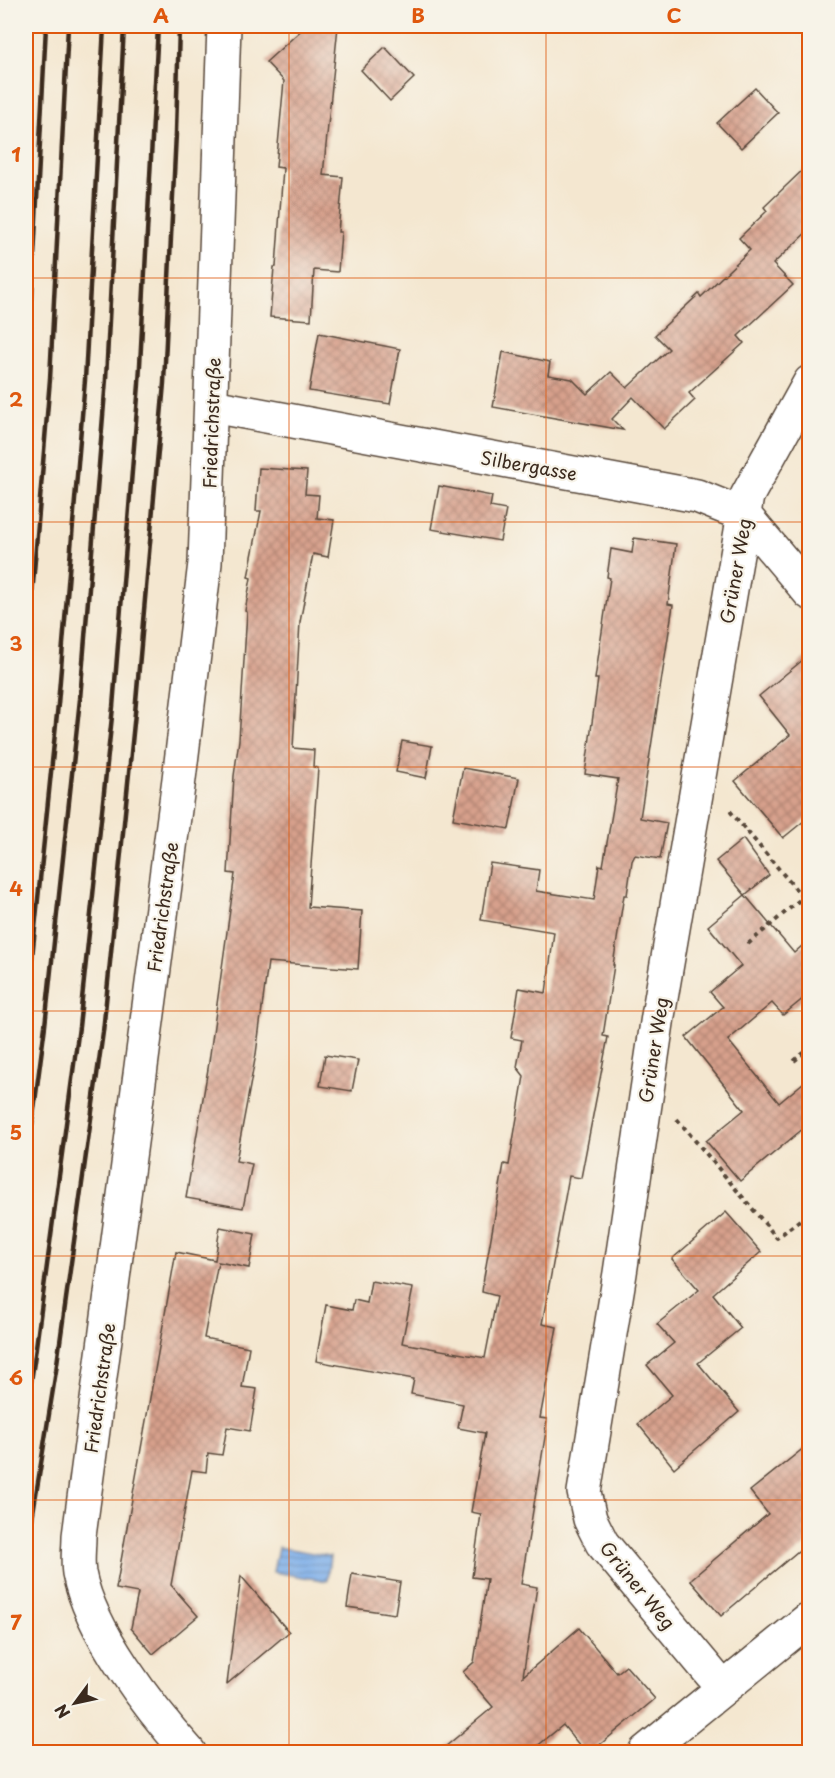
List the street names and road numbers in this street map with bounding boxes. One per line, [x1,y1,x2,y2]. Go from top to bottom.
street label: Friedrichstraße [195,357,227,489]
street label: Silbergasse [479,443,579,487]
street label: Grüner Weg [712,516,758,626]
street label: Friedrichstraße [139,840,185,974]
street label: Grüner Weg [631,995,675,1105]
street label: Friedrichstraße [76,1321,122,1455]
street label: Grüner Weg [594,1535,682,1635]

